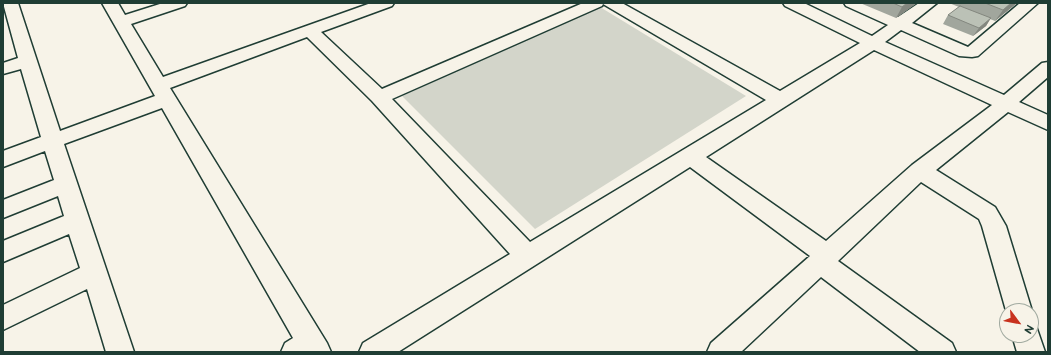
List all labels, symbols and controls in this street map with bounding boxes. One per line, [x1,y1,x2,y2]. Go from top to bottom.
north arrow [999,303,1039,343]
text: N [1021,322,1036,336]

